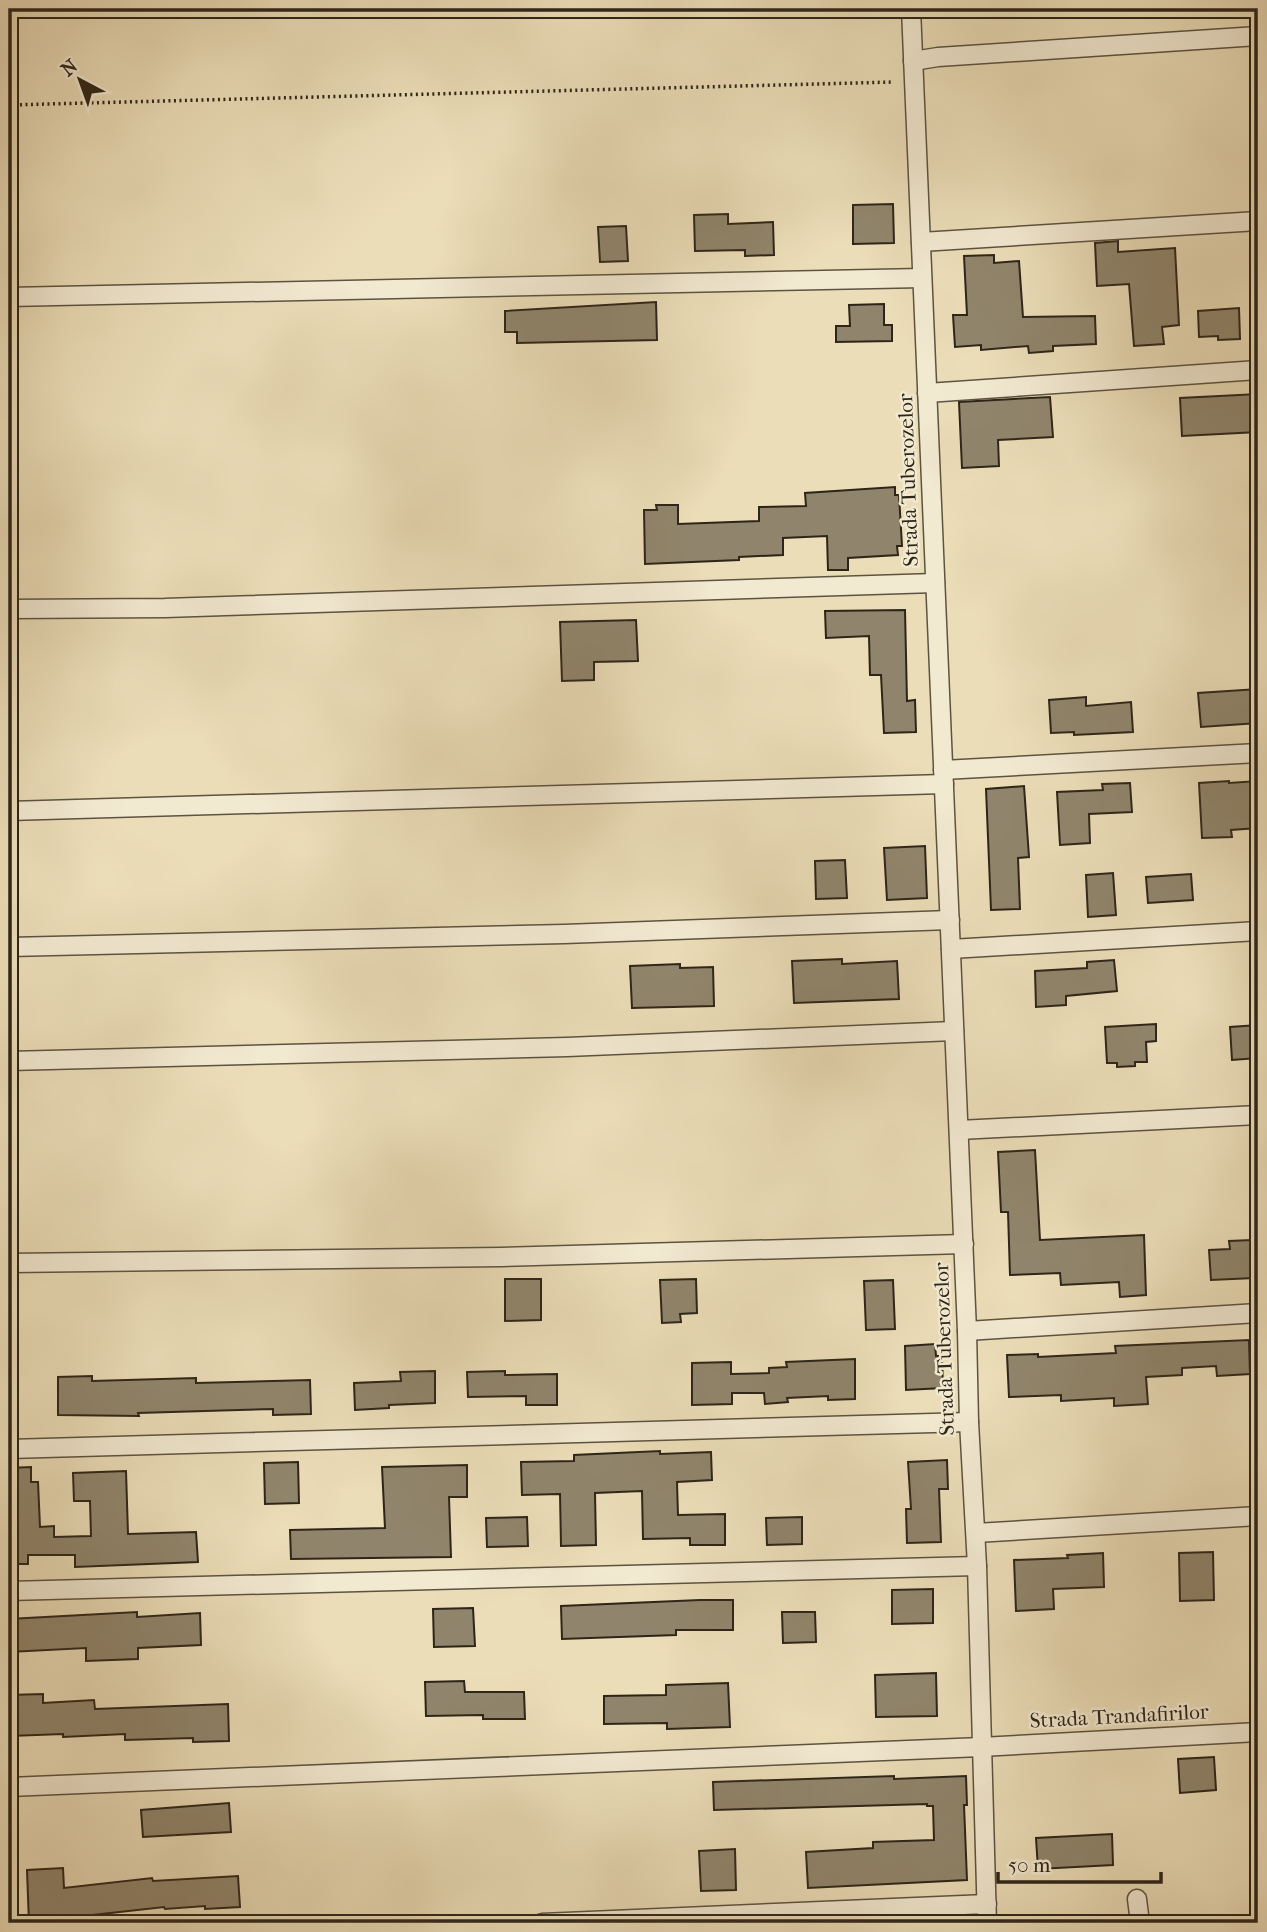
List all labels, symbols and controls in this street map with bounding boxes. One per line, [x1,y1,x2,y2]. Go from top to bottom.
north arrow [46,46,116,116]
text: N [57,55,83,81]
street label: Strada Tuberozelor [893,393,923,567]
street label: Strada Tuberozelor [929,1262,959,1436]
street label: Strada Trandafirilor [1029,1699,1209,1733]
scale bar [998,1841,1160,1885]
text: 50 m [1008,1853,1051,1877]

